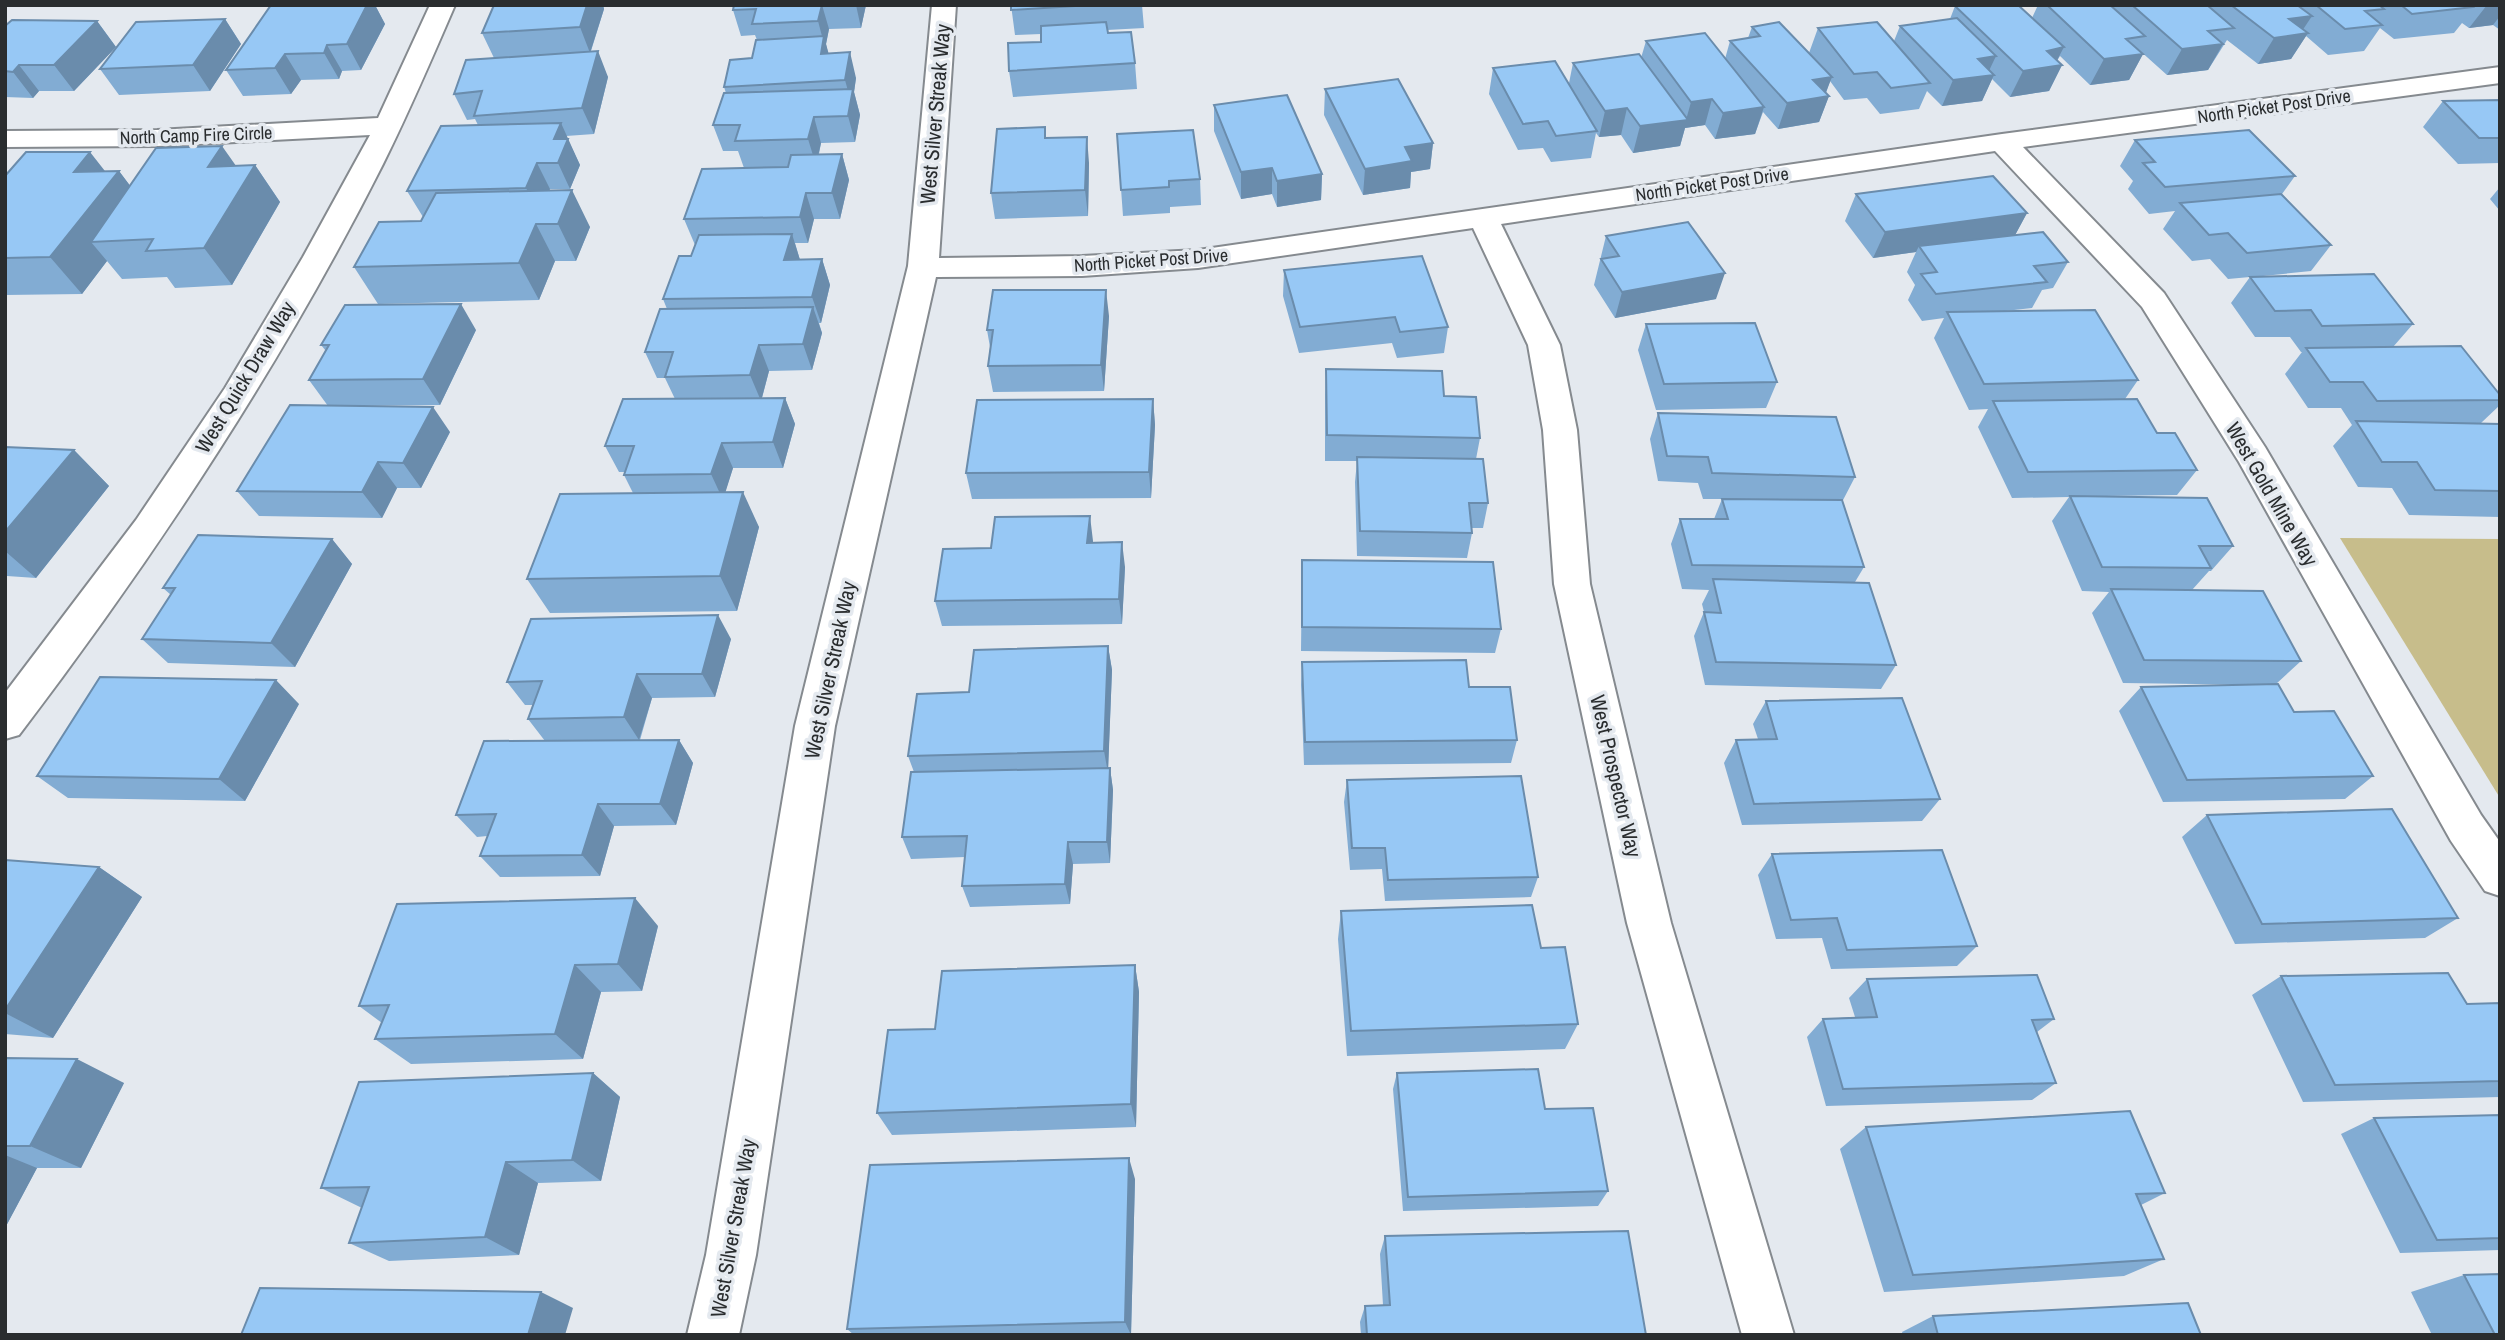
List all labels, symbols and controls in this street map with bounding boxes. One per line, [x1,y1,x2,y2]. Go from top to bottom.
street label: West Silver Streak Way [913,22,957,205]
street label: North Picket Post Drive [2196,83,2352,129]
street label: North Camp Fire Circle [119,120,273,150]
street label: North Picket Post Drive [1634,161,1790,207]
street label: North Picket Post Drive [1073,242,1229,278]
street label: West Quick Draw Way [188,295,302,458]
street label: West Gold Mine Way [2219,417,2325,572]
street label: West Silver Streak Way [797,578,863,761]
street label: West Prospector Way [1583,692,1649,860]
street label: West Silver Streak Way [703,1136,763,1320]

